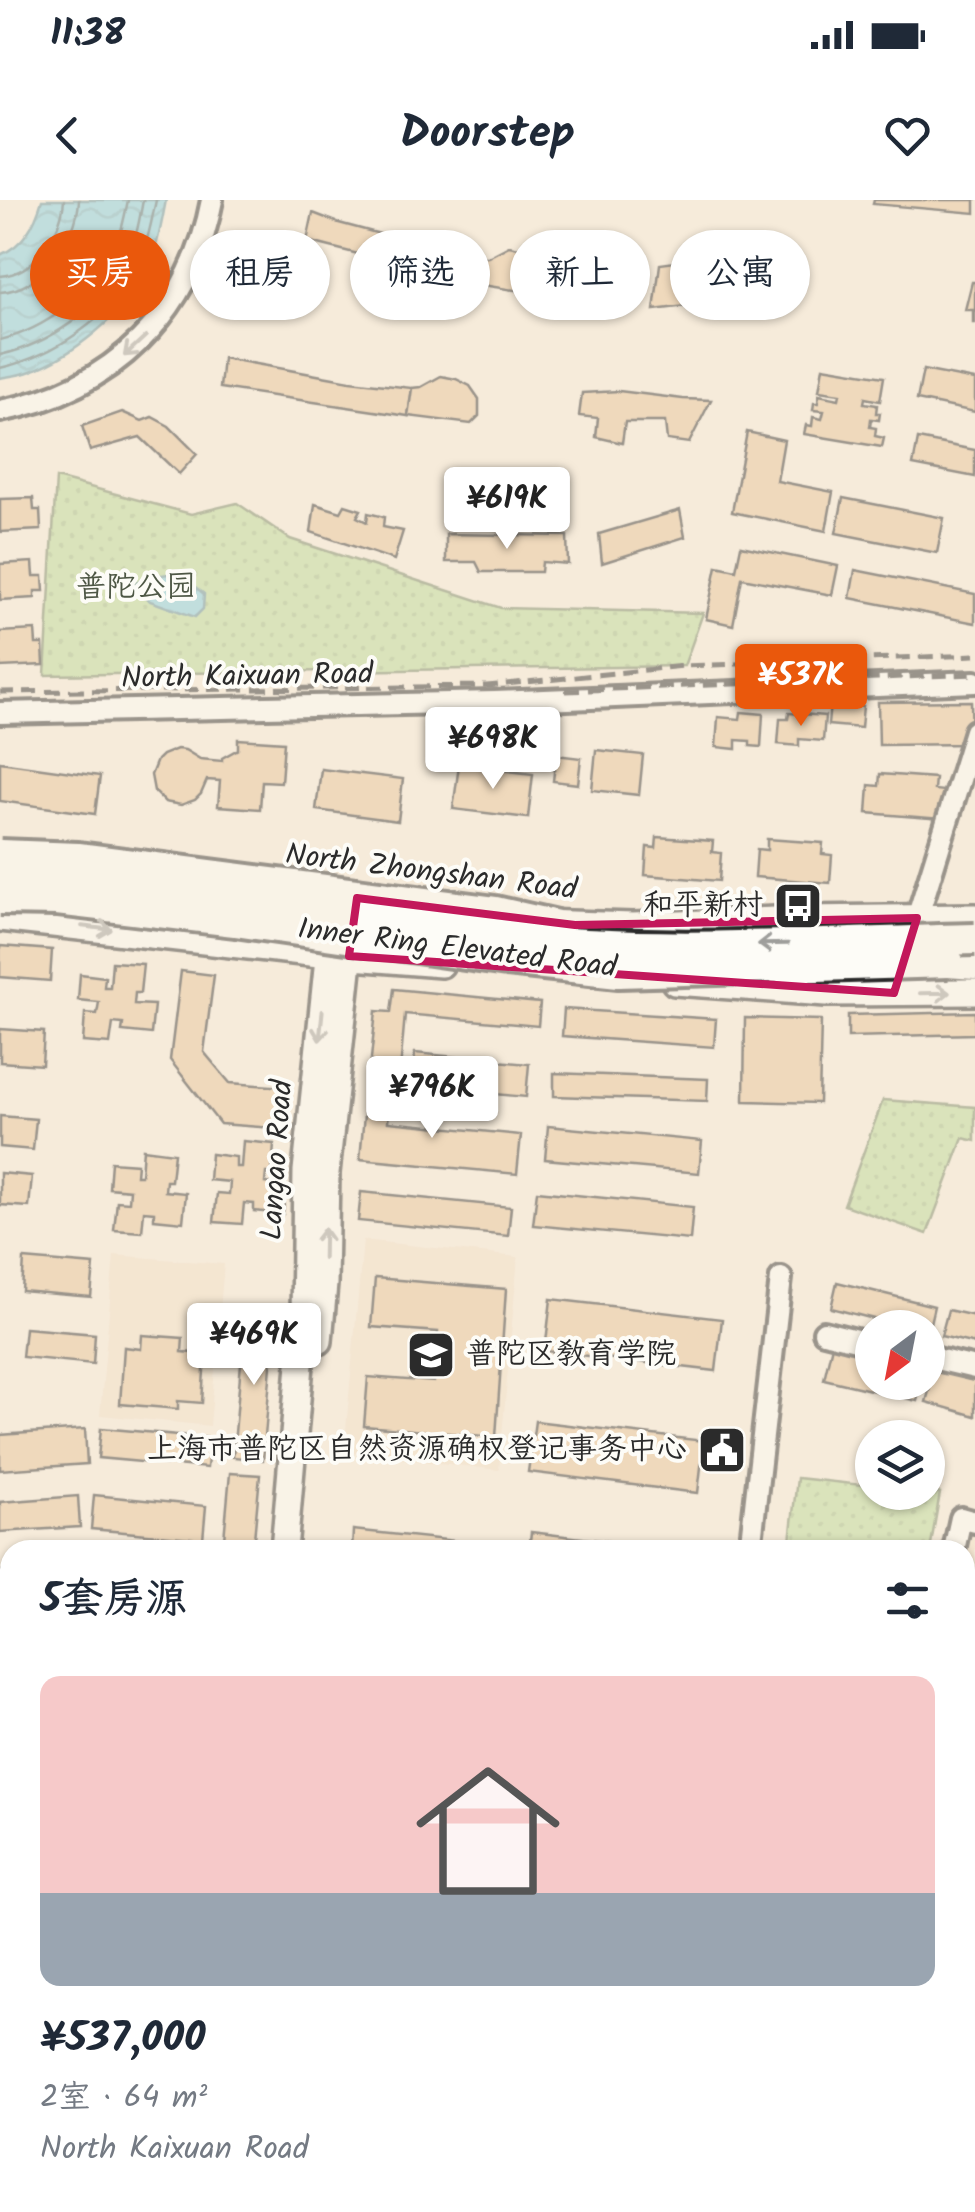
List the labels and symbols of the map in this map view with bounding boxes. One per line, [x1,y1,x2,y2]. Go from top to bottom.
one-way arrow [123,334,148,357]
pin: ¥619K [437,467,577,552]
park label: 普陀公园 [76,564,196,612]
pin: ¥537K [731,644,871,729]
street label: North Kaixuan Road [121,651,374,703]
pin: ¥698K [423,707,563,792]
street label: North Zhongshan Road [283,831,580,915]
bus stop icon: 和平新村 [772,880,824,932]
place label: 和平新村 [643,882,763,930]
street label: Inner Ring Elevated Road [295,906,620,993]
one-way arrow [80,919,113,938]
one-way arrow [757,935,789,954]
one-way arrow [919,983,951,1002]
one-way arrow [311,1009,330,1041]
pin: ¥796K [362,1056,502,1141]
street label: Langao Road [248,1077,308,1242]
one-way arrow [314,1228,334,1260]
pin: ¥469K [184,1303,324,1388]
north arrow [855,1310,945,1400]
school or university icon: 普陀区教育学院 [405,1329,457,1381]
place label: 普陀区教育学院 [466,1331,676,1379]
public building icon: 上海市普陀区自然资源确权登记事务中心 [696,1424,748,1476]
place label: 上海市普陀区自然资源确权登记事务中心 [147,1426,687,1474]

